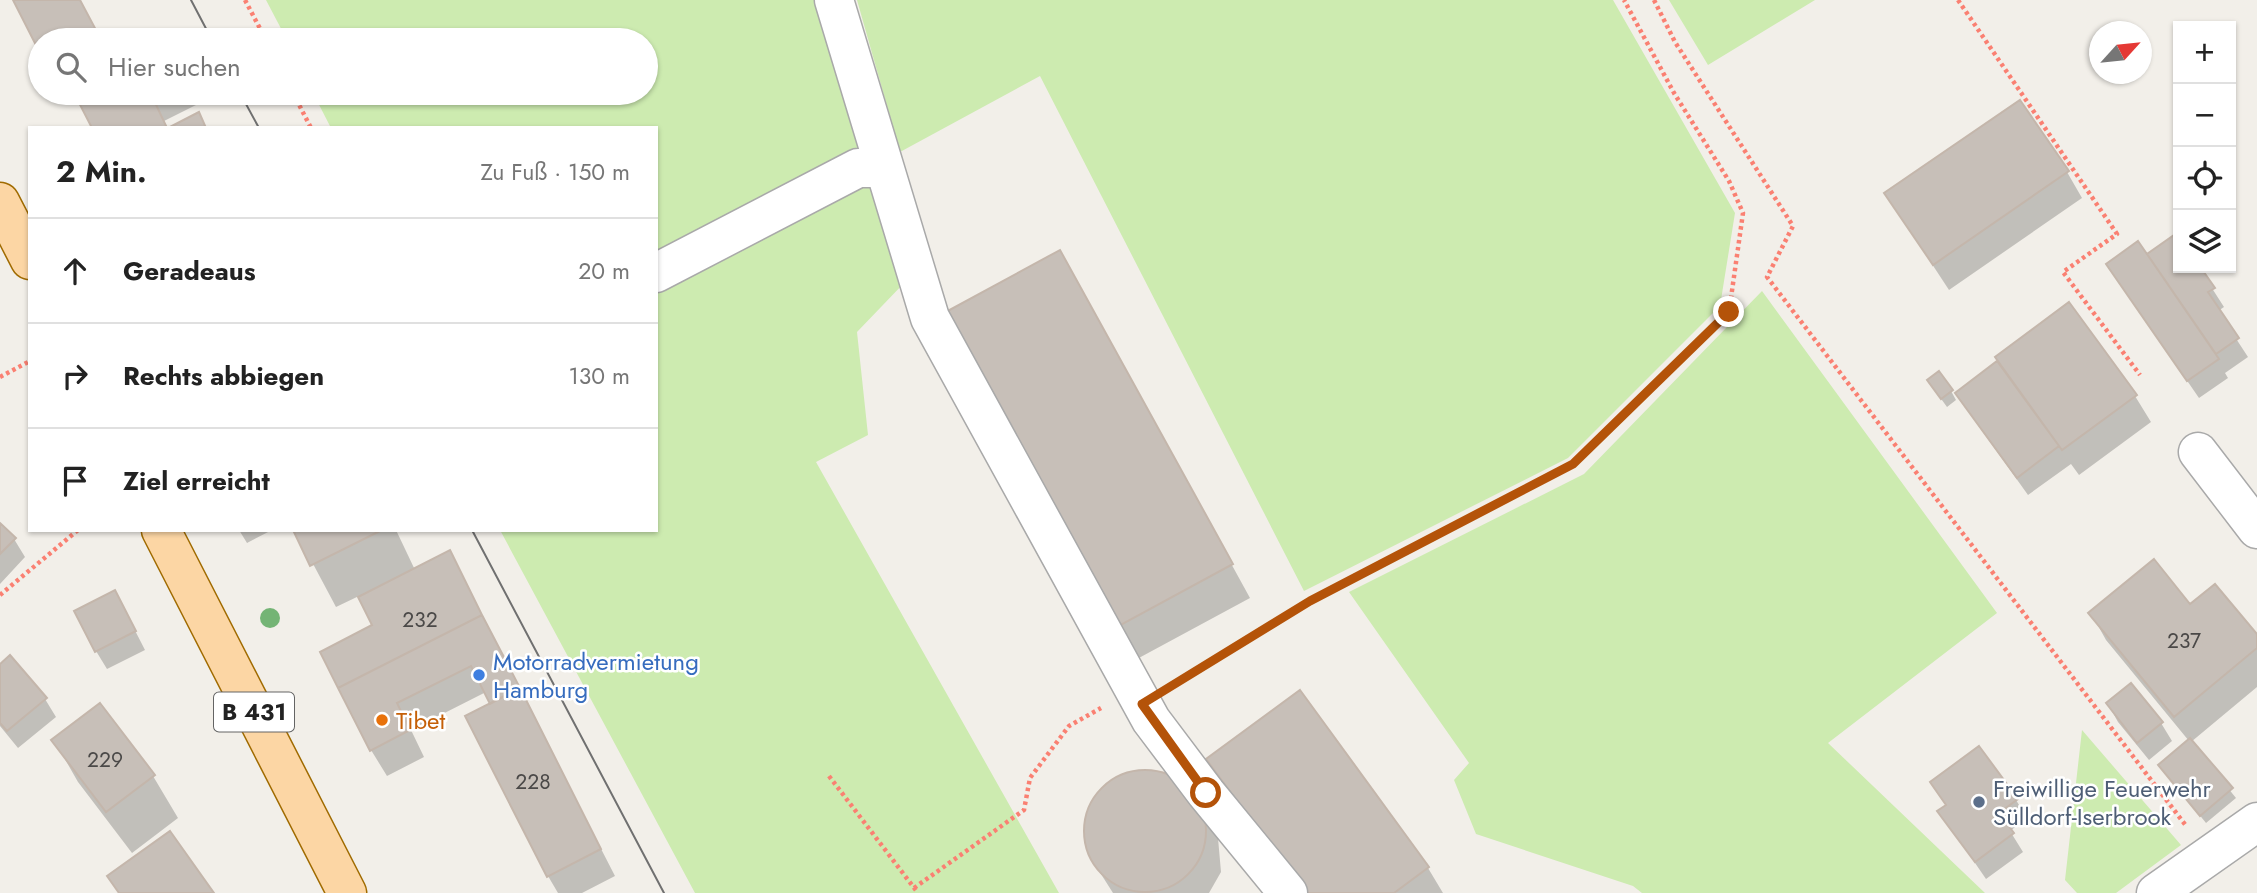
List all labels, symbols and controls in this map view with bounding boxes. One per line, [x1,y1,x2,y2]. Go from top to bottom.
north arrow [2089,21,2152,84]
map controls [2173,21,2236,273]
button: + [2173,21,2236,84]
search box [28,28,658,105]
icon: search [52,48,90,86]
text: Hier suchen [108,48,241,86]
button: − [2173,84,2236,147]
button: locate [2173,147,2236,210]
text: 2 Min. [56,150,147,193]
text: Zu Fuß · 150 m [480,155,630,189]
button: layers [2173,210,2236,273]
icon: ahead [56,252,94,290]
text: Geradeaus [123,252,256,290]
text: 20 m [578,254,630,288]
route end [1713,296,1744,327]
icon: right [56,357,94,395]
text: Rechts abbiegen [123,357,324,395]
text: 130 m [568,359,630,393]
icon: arrive [56,462,94,500]
text: Ziel erreicht [123,462,270,500]
house number: 232 [402,605,438,635]
house number: 237 [2167,626,2201,656]
place label: Motorradvermietung Hamburg [493,644,699,707]
marker: Motorradvermietung Hamburg [471,667,487,683]
road number: B 431 [214,692,294,732]
place label: Tibet [396,703,445,738]
marker: Tibet [374,712,390,728]
house number: 229 [87,745,123,775]
house number: 228 [515,767,551,797]
place label: Freiwillige Feuerwehr Sülldorf-Iserbrook [1993,771,2212,834]
route start [1190,777,1221,808]
marker: Freiwillige Feuerwehr Sülldorf-Iserbrook [1971,794,1987,810]

